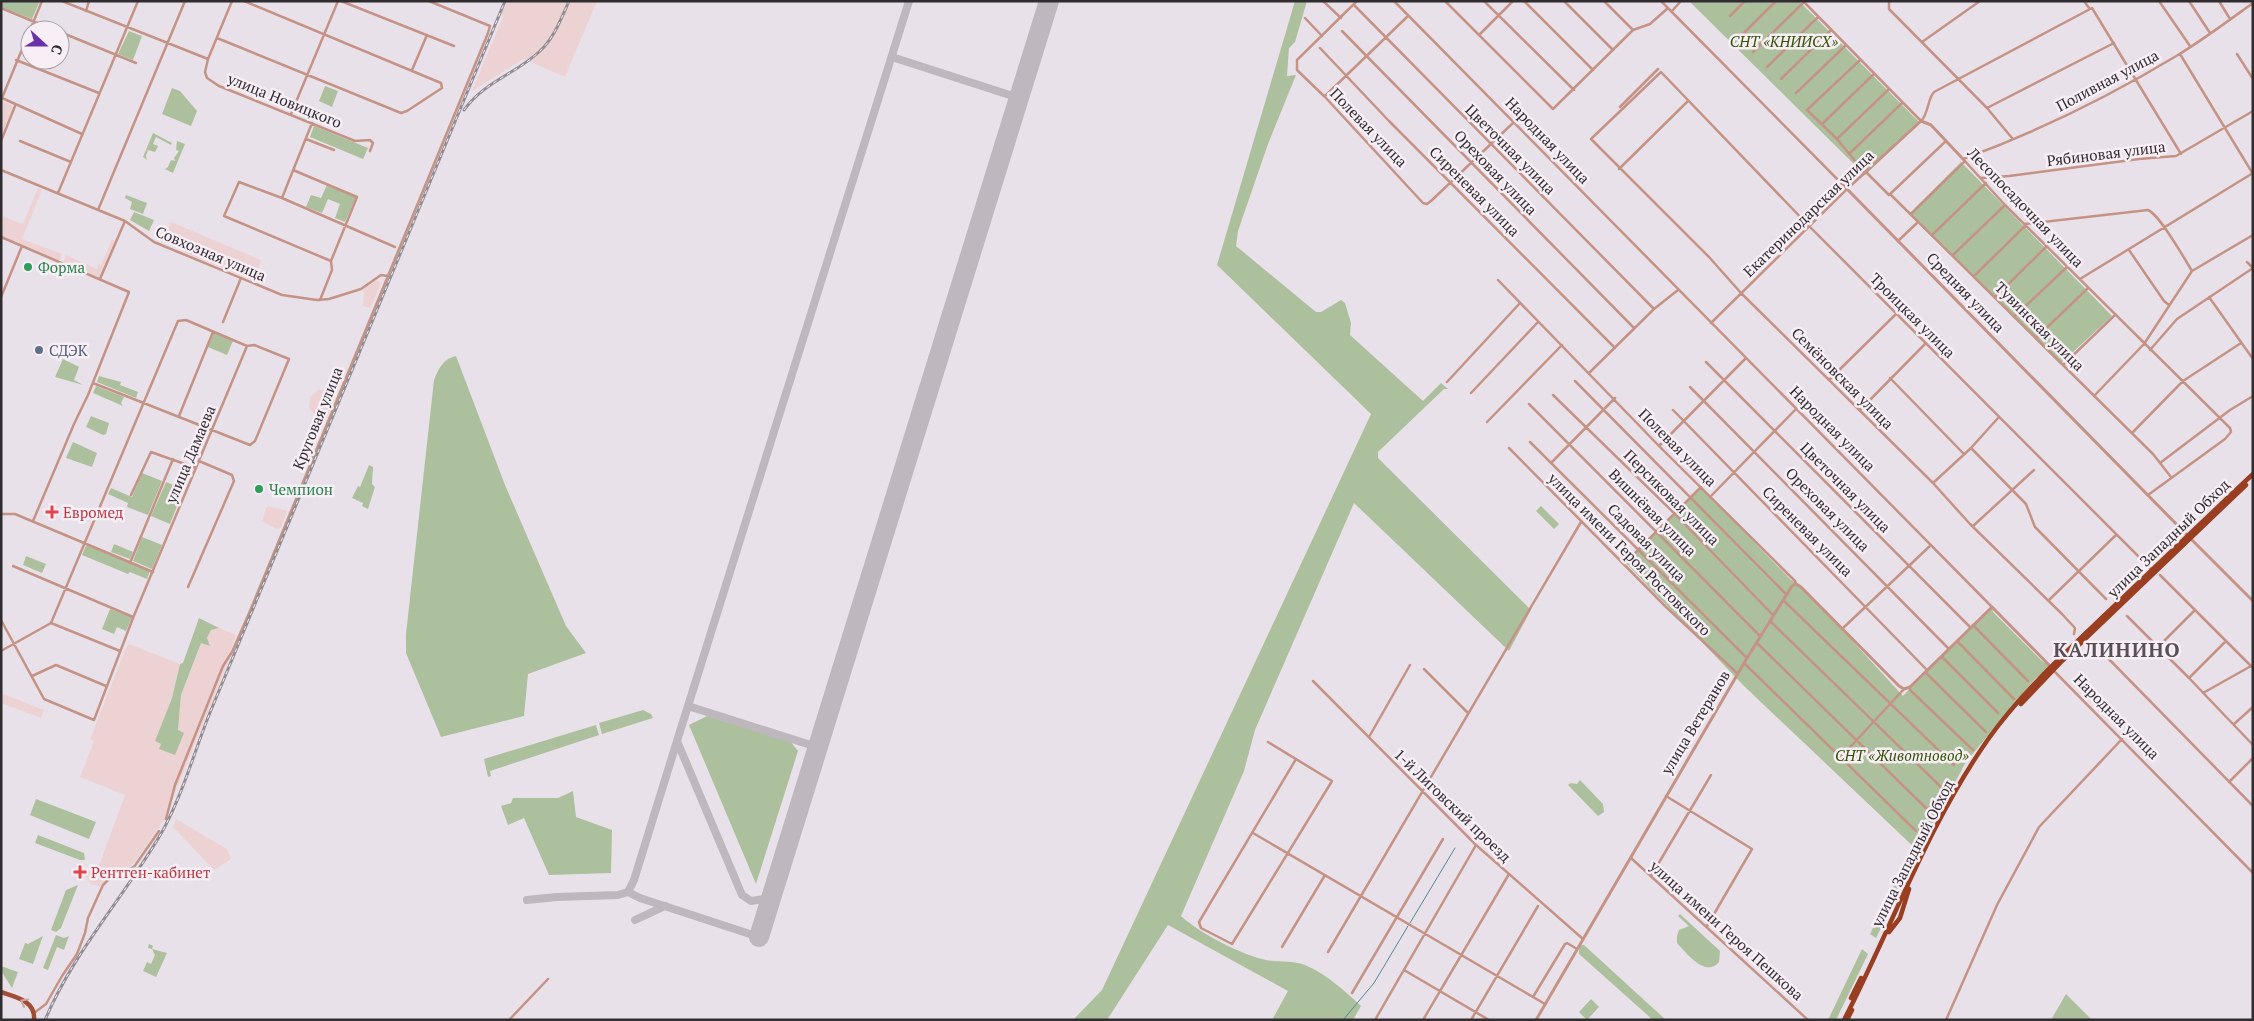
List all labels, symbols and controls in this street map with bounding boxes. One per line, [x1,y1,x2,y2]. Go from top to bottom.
north arrow [20,20,70,70]
park label: СНТ «КНИИСХ» [1730,31,1838,51]
text: С [47,42,68,58]
street label: Поливная улица [2052,44,2162,116]
street label: улица Новицкого [224,68,345,132]
street label: Полевая улица [1326,83,1412,171]
street label: Народная улица [1501,92,1595,188]
street label: Цветочная улица [1462,100,1561,199]
street label: Ореховая улица [1450,125,1542,219]
street label: Рябиновая улица [2045,136,2167,170]
street label: Сиреневая улица [1425,141,1525,241]
street label: Лесопосадочная улица [1963,142,2089,271]
street label: Екатеринодарская улица [1738,145,1878,281]
street label: Совхозная улица [153,221,270,285]
street label: Средняя улица [1923,248,2010,337]
place label: Форма [38,257,86,277]
marker: Форма [22,261,34,273]
street label: Троицкая улица [1866,268,1960,362]
street label: Тувинская улица [1991,277,2089,375]
street label: Семёновская улица [1788,323,1899,434]
place label: СДЭК [49,340,88,360]
marker: СДЭК [33,344,45,356]
street label: Круговая улица [287,363,347,472]
street label: Народная улица [1786,381,1880,475]
street label: улица Дамаева [160,402,220,507]
street label: Полевая улица [1635,404,1722,491]
street label: Цветочная улица [1797,438,1896,537]
street label: Персиковая улица [1620,445,1724,549]
street label: Ореховая улица [1782,463,1875,556]
street label: Вишнёвая улица [1605,464,1701,560]
street label: улица имени Героя Ростовского [1544,468,1716,640]
street label: улица Западный Обход [2102,474,2234,602]
place label: Чемпион [269,479,333,499]
street label: Сиреневая улица [1758,481,1858,581]
marker: Чемпион [253,483,265,495]
street label: Садовая улица [1604,499,1691,586]
place label: Евромед [63,502,124,522]
marker: Евромед [45,505,59,519]
district label: КАЛИНИНО [2053,636,2181,663]
street label: улица Ветеранов [1655,666,1734,779]
street label: Народная улица [2070,669,2164,763]
street label: 1-й Лиговский проезд [1390,744,1516,866]
park label: СНТ «Животновод» [1835,745,1969,765]
street label: улица Западный Обход [1866,776,1958,931]
street label: улица имени Героя Пешкова [1645,855,1808,1005]
place label: Рентген-кабинет [91,862,211,882]
marker: Рентген-кабинет [73,865,87,879]
one-way arrow [20,998,29,1008]

